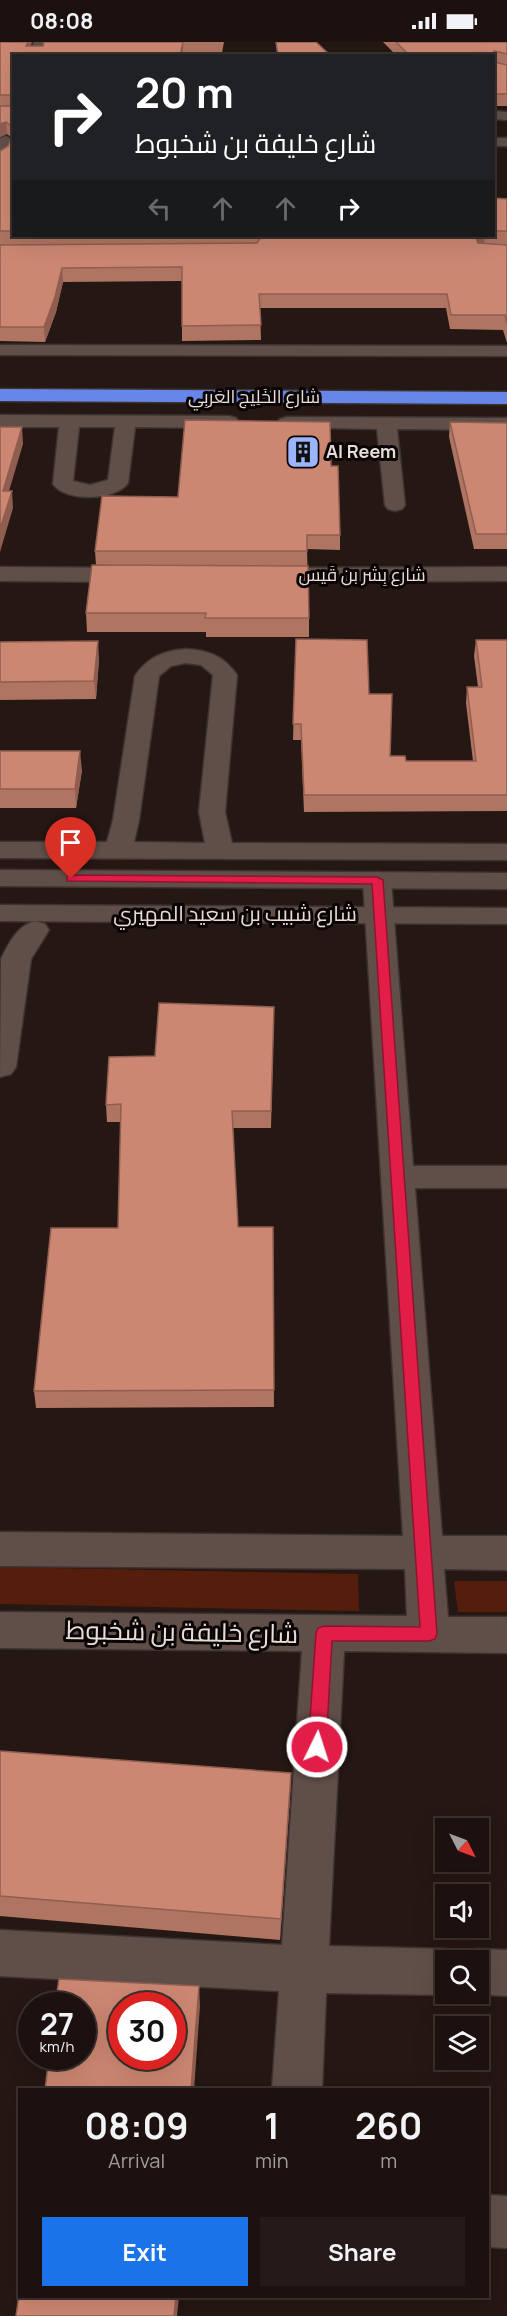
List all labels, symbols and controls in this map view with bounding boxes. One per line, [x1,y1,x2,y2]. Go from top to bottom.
text: 08:08 [30,6,93,36]
text: 20 m [135,63,234,121]
icon: right [36,78,114,156]
text: شارع خليفة بن شخبوط [135,124,376,161]
icon: left [143,192,176,225]
icon: ahead [206,192,239,225]
icon: ahead [269,192,302,225]
icon: right [332,192,365,225]
street label: شارع الخَلِيج العَربِي [188,384,320,411]
building icon: Al Reem [285,434,321,470]
place label: Al Reem [326,439,396,463]
street label: شارع بِشر بن قَيس [298,562,426,587]
pin [45,817,96,879]
icon: arrive [54,826,87,859]
street label: شارع شبيب بن سعيد المهيري [113,899,357,930]
street label: شارع خليفة بن شخبوط [65,1611,299,1651]
position arrow [285,1715,349,1779]
north arrow [435,1818,489,1872]
map controls [435,1818,489,2070]
button: sound [435,1884,489,1938]
button: search [435,1950,489,2004]
speed limit sign: 30 [108,1992,186,2070]
text: 27 [40,2003,74,2044]
button: layers [435,2016,489,2070]
text: km/h [40,2036,74,2057]
text: 08:09 [84,2101,189,2150]
text: 1 [264,2101,280,2150]
text: 260 [355,2101,423,2150]
text: Arrival [108,2147,165,2174]
text: min [255,2147,289,2174]
text: m [380,2147,397,2174]
button: Exit [42,2217,248,2286]
button: Share [260,2217,465,2286]

